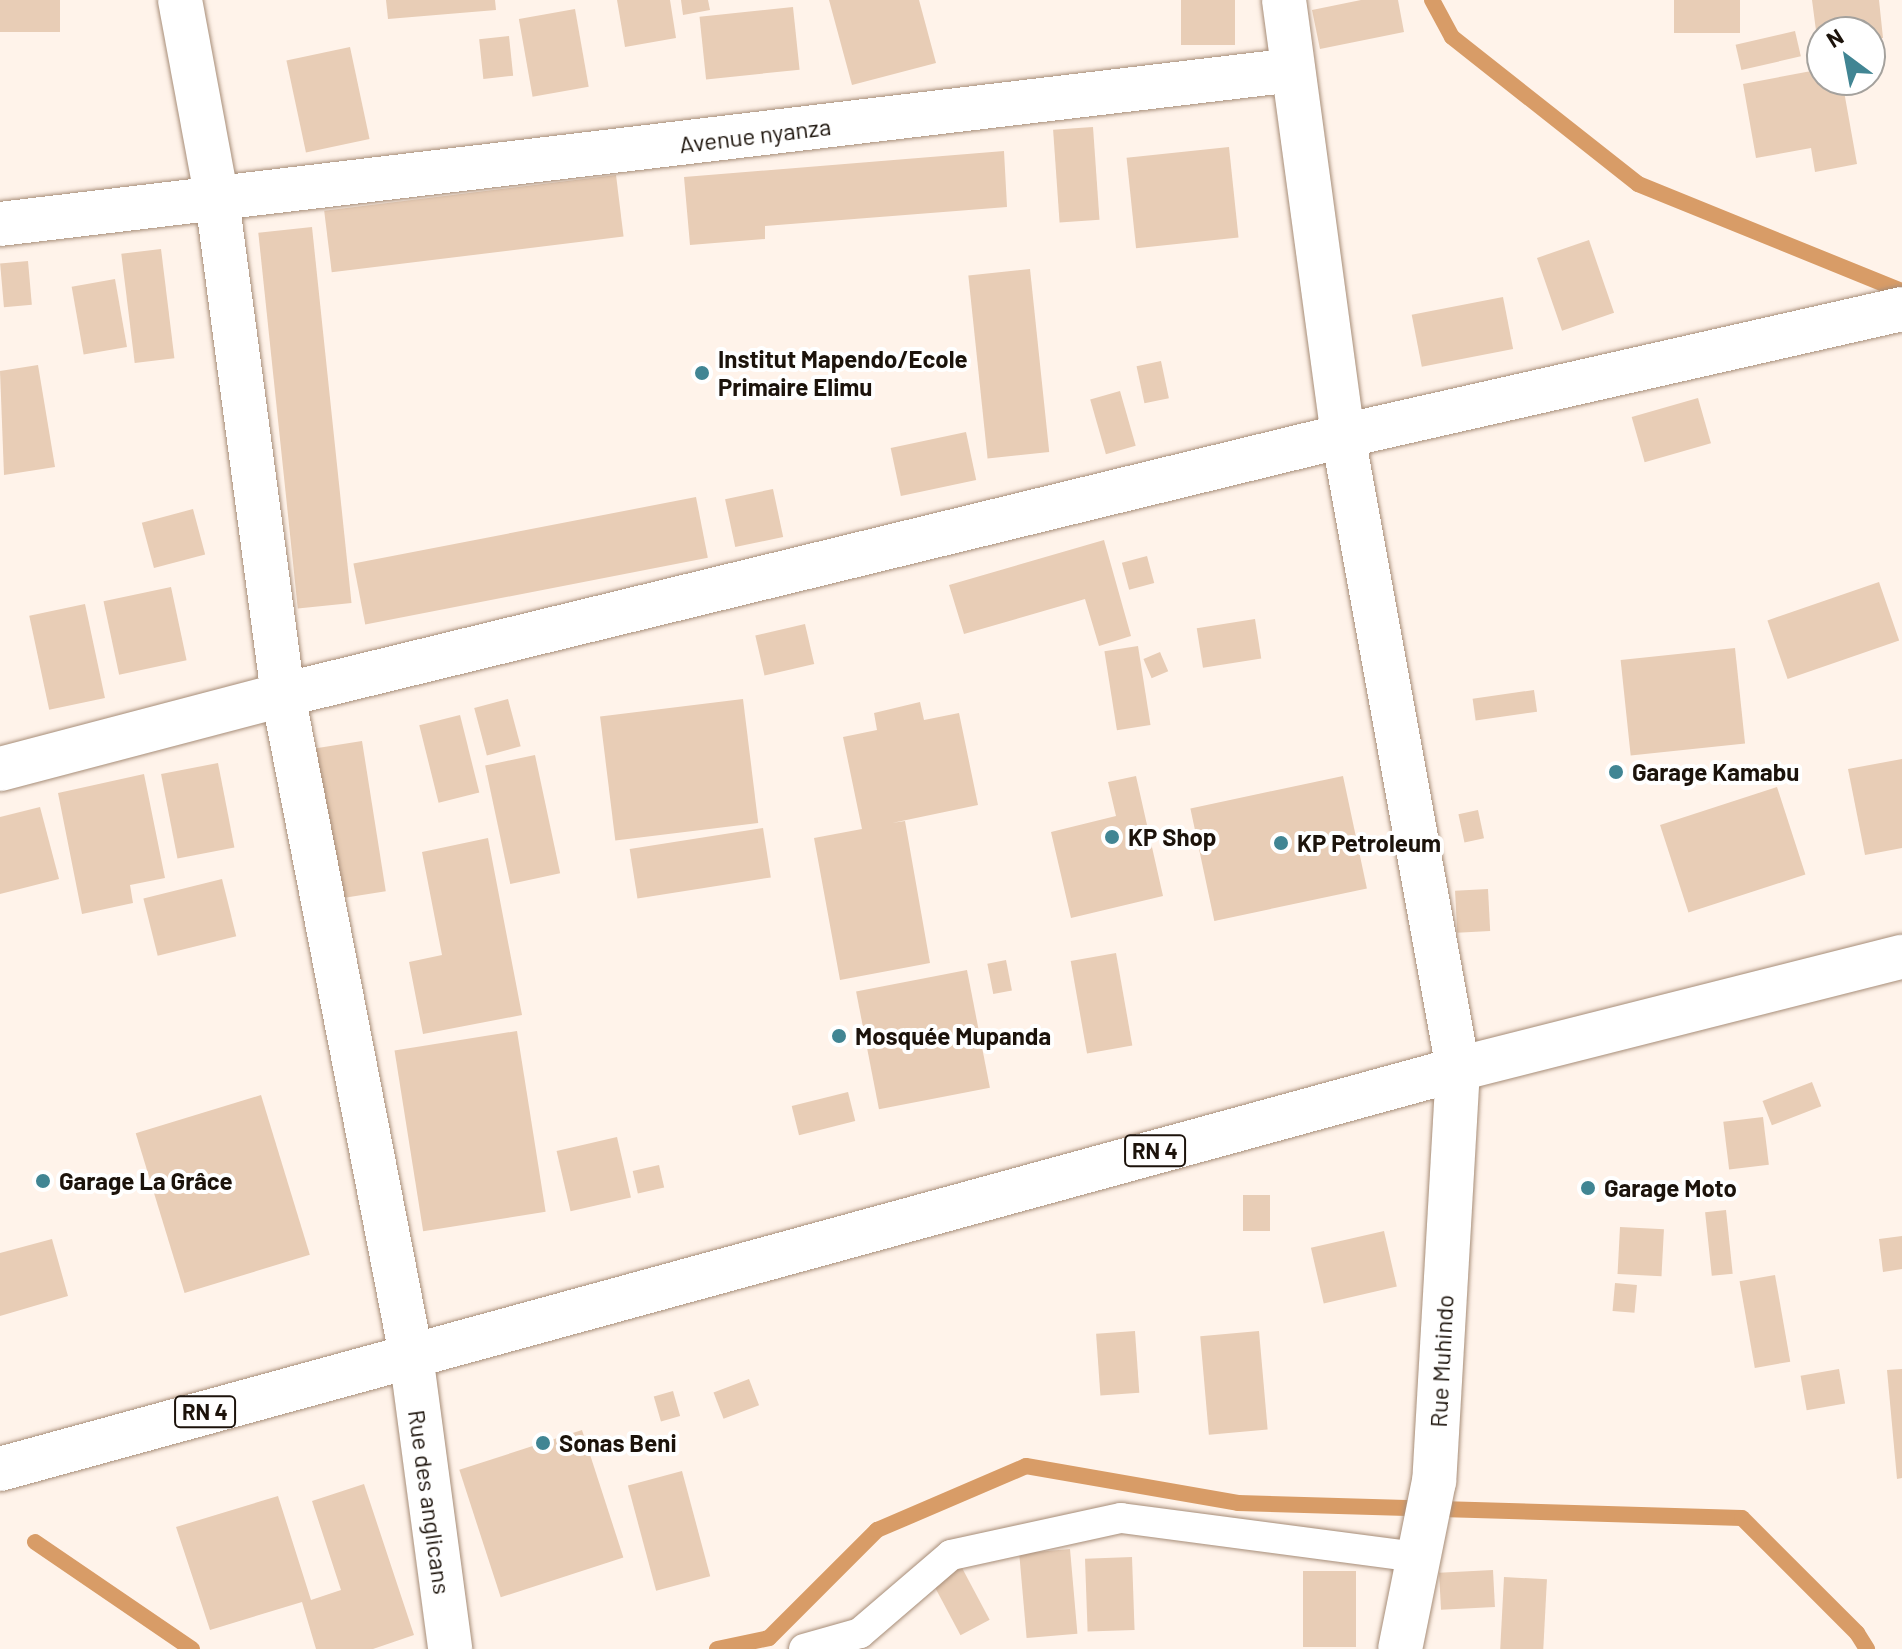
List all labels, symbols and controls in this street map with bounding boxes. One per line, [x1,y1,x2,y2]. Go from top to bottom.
north arrow [1806,16,1886,96]
text: N [1821,22,1847,52]
street label: Avenue nyanza [677,111,833,159]
place label: Institut Mapendo/Ecole Primaire Elimu [718,345,968,401]
marker: Institut Mapendo/Ecole Primaire Elimu [693,364,711,382]
place label: Garage Kamabu [1632,758,1799,786]
marker: Garage Kamabu [1607,763,1625,781]
place label: KP Shop [1128,823,1216,851]
marker: KP Shop [1103,828,1121,846]
place label: KP Petroleum [1297,829,1441,857]
marker: KP Petroleum [1272,834,1290,852]
place label: Mosquée Mupanda [855,1022,1051,1050]
marker: Mosquée Mupanda [830,1027,848,1045]
road number: RN 4 [1123,1133,1187,1169]
place label: Garage La Grâce [59,1167,233,1195]
marker: Garage La Grâce [34,1172,52,1190]
place label: Garage Moto [1604,1174,1737,1202]
marker: Garage Moto [1579,1179,1597,1197]
street label: Rue Muhindo [1423,1294,1459,1428]
road number: RN 4 [173,1394,237,1430]
street label: Rue des anglicans [403,1408,457,1596]
place label: Sonas Beni [559,1429,677,1457]
marker: Sonas Beni [534,1434,552,1452]

